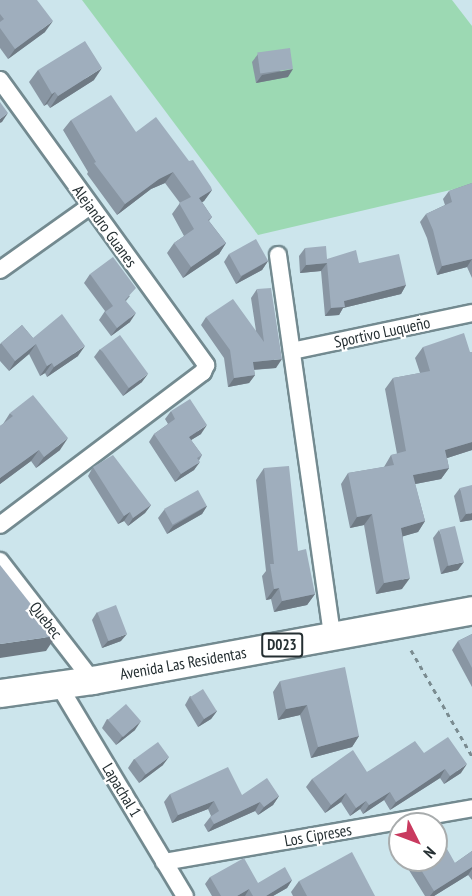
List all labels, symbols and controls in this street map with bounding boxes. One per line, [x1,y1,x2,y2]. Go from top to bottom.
street label: Alejandro Guanes [69,181,141,271]
street label: Sportivo Luqueño [332,312,432,352]
street label: Quebec [26,598,66,642]
road number: D023 [261,633,303,657]
street label: Avenida Las Residentas [118,642,248,684]
street label: Lapachal 1 [98,759,146,821]
north arrow [388,812,448,872]
street label: Los Cipreses [283,820,353,850]
text: N [420,843,440,863]

